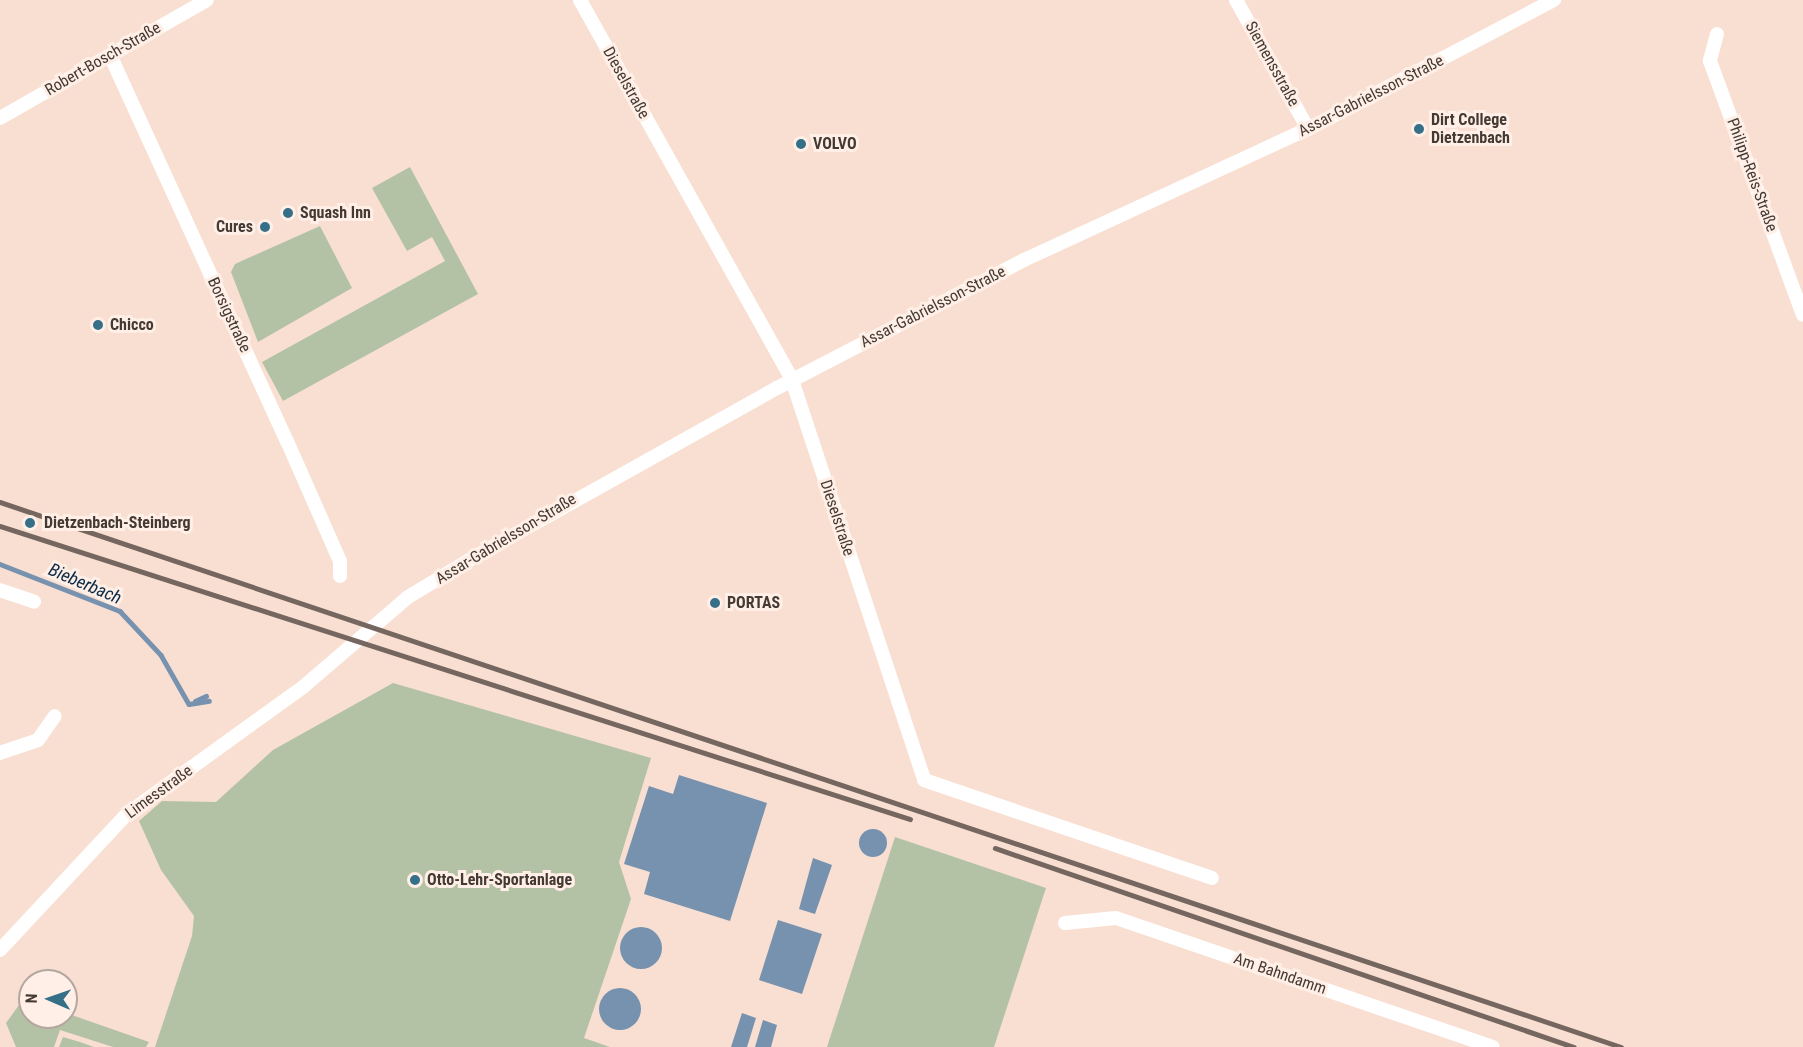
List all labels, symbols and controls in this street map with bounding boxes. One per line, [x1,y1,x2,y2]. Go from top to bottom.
street label: Robert-Bosch-Straße [42,18,164,100]
street label: Siemensstraße [1241,18,1303,110]
street label: Dieselstraße [598,44,654,122]
street label: Assar-Gabrielsson-Straße [1295,51,1447,141]
place label: Dirt College Dietzenbach [1431,110,1510,148]
street label: Philipp-Reis-Straße [1723,116,1781,234]
marker: Dirt College Dietzenbach [1412,122,1426,136]
place label: VOLVO [813,134,857,154]
marker: VOLVO [794,137,808,151]
place label: Squash Inn [300,203,371,223]
marker: Squash Inn [281,206,295,220]
place label: Cures [216,217,253,237]
marker: Cures [258,220,272,234]
street label: Assar-Gabrielsson-Straße [857,262,1009,352]
street label: Borsigstraße [203,274,255,356]
place label: Chicco [110,315,154,335]
marker: Chicco [91,318,105,332]
street label: Dieselstraße [816,478,858,558]
street label: Assar-Gabrielsson-Straße [432,489,580,589]
place label: Dietzenbach-Steinberg [44,513,191,533]
marker: Dietzenbach-Steinberg [21,514,39,532]
water label: Bieberbach [45,559,125,609]
place label: PORTAS [727,593,780,613]
marker: PORTAS [708,596,722,610]
street label: Limesstraße [122,761,196,823]
place label: Otto-Lehr-Sportanlage [427,870,572,890]
marker: Otto-Lehr-Sportanlage [408,873,422,887]
street label: Am Bahndamm [1231,949,1329,999]
north arrow [18,969,78,1029]
text: N [22,993,41,1004]

